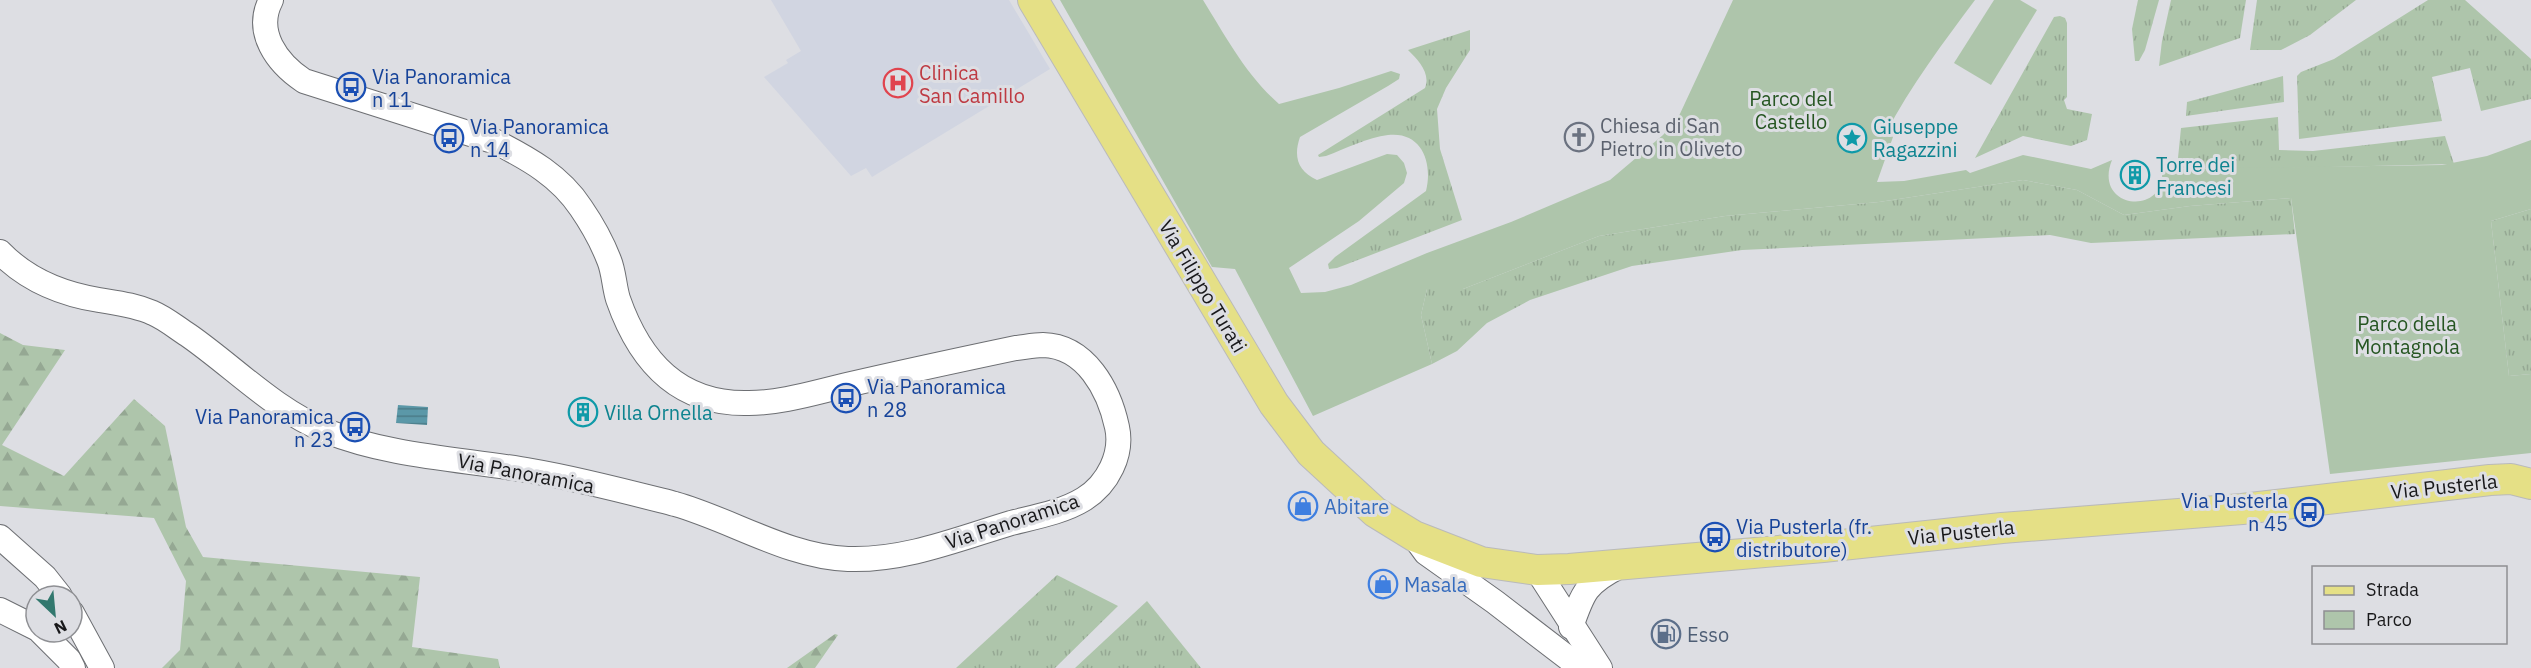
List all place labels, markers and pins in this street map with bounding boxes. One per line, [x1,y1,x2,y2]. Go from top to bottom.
place label: Clinica San Camillo [919,59,1025,109]
place label: Via Panoramica n 11 [372,63,511,113]
hospital icon: Clinica San Camillo [882,67,914,99]
bus stop icon: Via Panoramica n 11 [335,71,367,103]
place label: Chiesa di San Pietro in Oliveto [1600,112,1743,162]
place label: Via Panoramica n 14 [470,113,609,163]
place label: Giuseppe Ragazzini [1873,113,1958,163]
church icon: Chiesa di San Pietro in Oliveto [1563,121,1595,153]
bus stop icon: Via Panoramica n 14 [433,122,465,154]
place icon: Giuseppe Ragazzini [1836,122,1868,154]
place label: Torre dei Francesi [2156,151,2235,201]
building icon: Torre dei Francesi [2119,159,2151,191]
place label: Via Panoramica n 28 [867,373,1006,423]
bus stop icon: Via Panoramica n 28 [830,382,862,414]
building icon: Villa Ornella [567,396,599,428]
place label: Villa Ornella [604,399,713,426]
place label: Via Panoramica n 23 [195,403,334,453]
bus stop icon: Via Panoramica n 23 [339,411,371,443]
place label: Via Pusterla n 45 [2181,487,2288,537]
shop icon: Abitare [1287,490,1319,522]
place label: Abitare [1324,493,1389,520]
bus stop icon: Via Pusterla n 45 [2293,496,2325,528]
place label: Via Pusterla (fr. distributore) [1736,513,1872,563]
bus stop icon: Via Pusterla (fr. distributore) [1699,521,1731,553]
shop icon: Masala [1367,568,1399,600]
place label: Masala [1404,571,1468,598]
fuel station icon: Esso [1650,618,1682,650]
place label: Esso [1687,621,1729,648]

